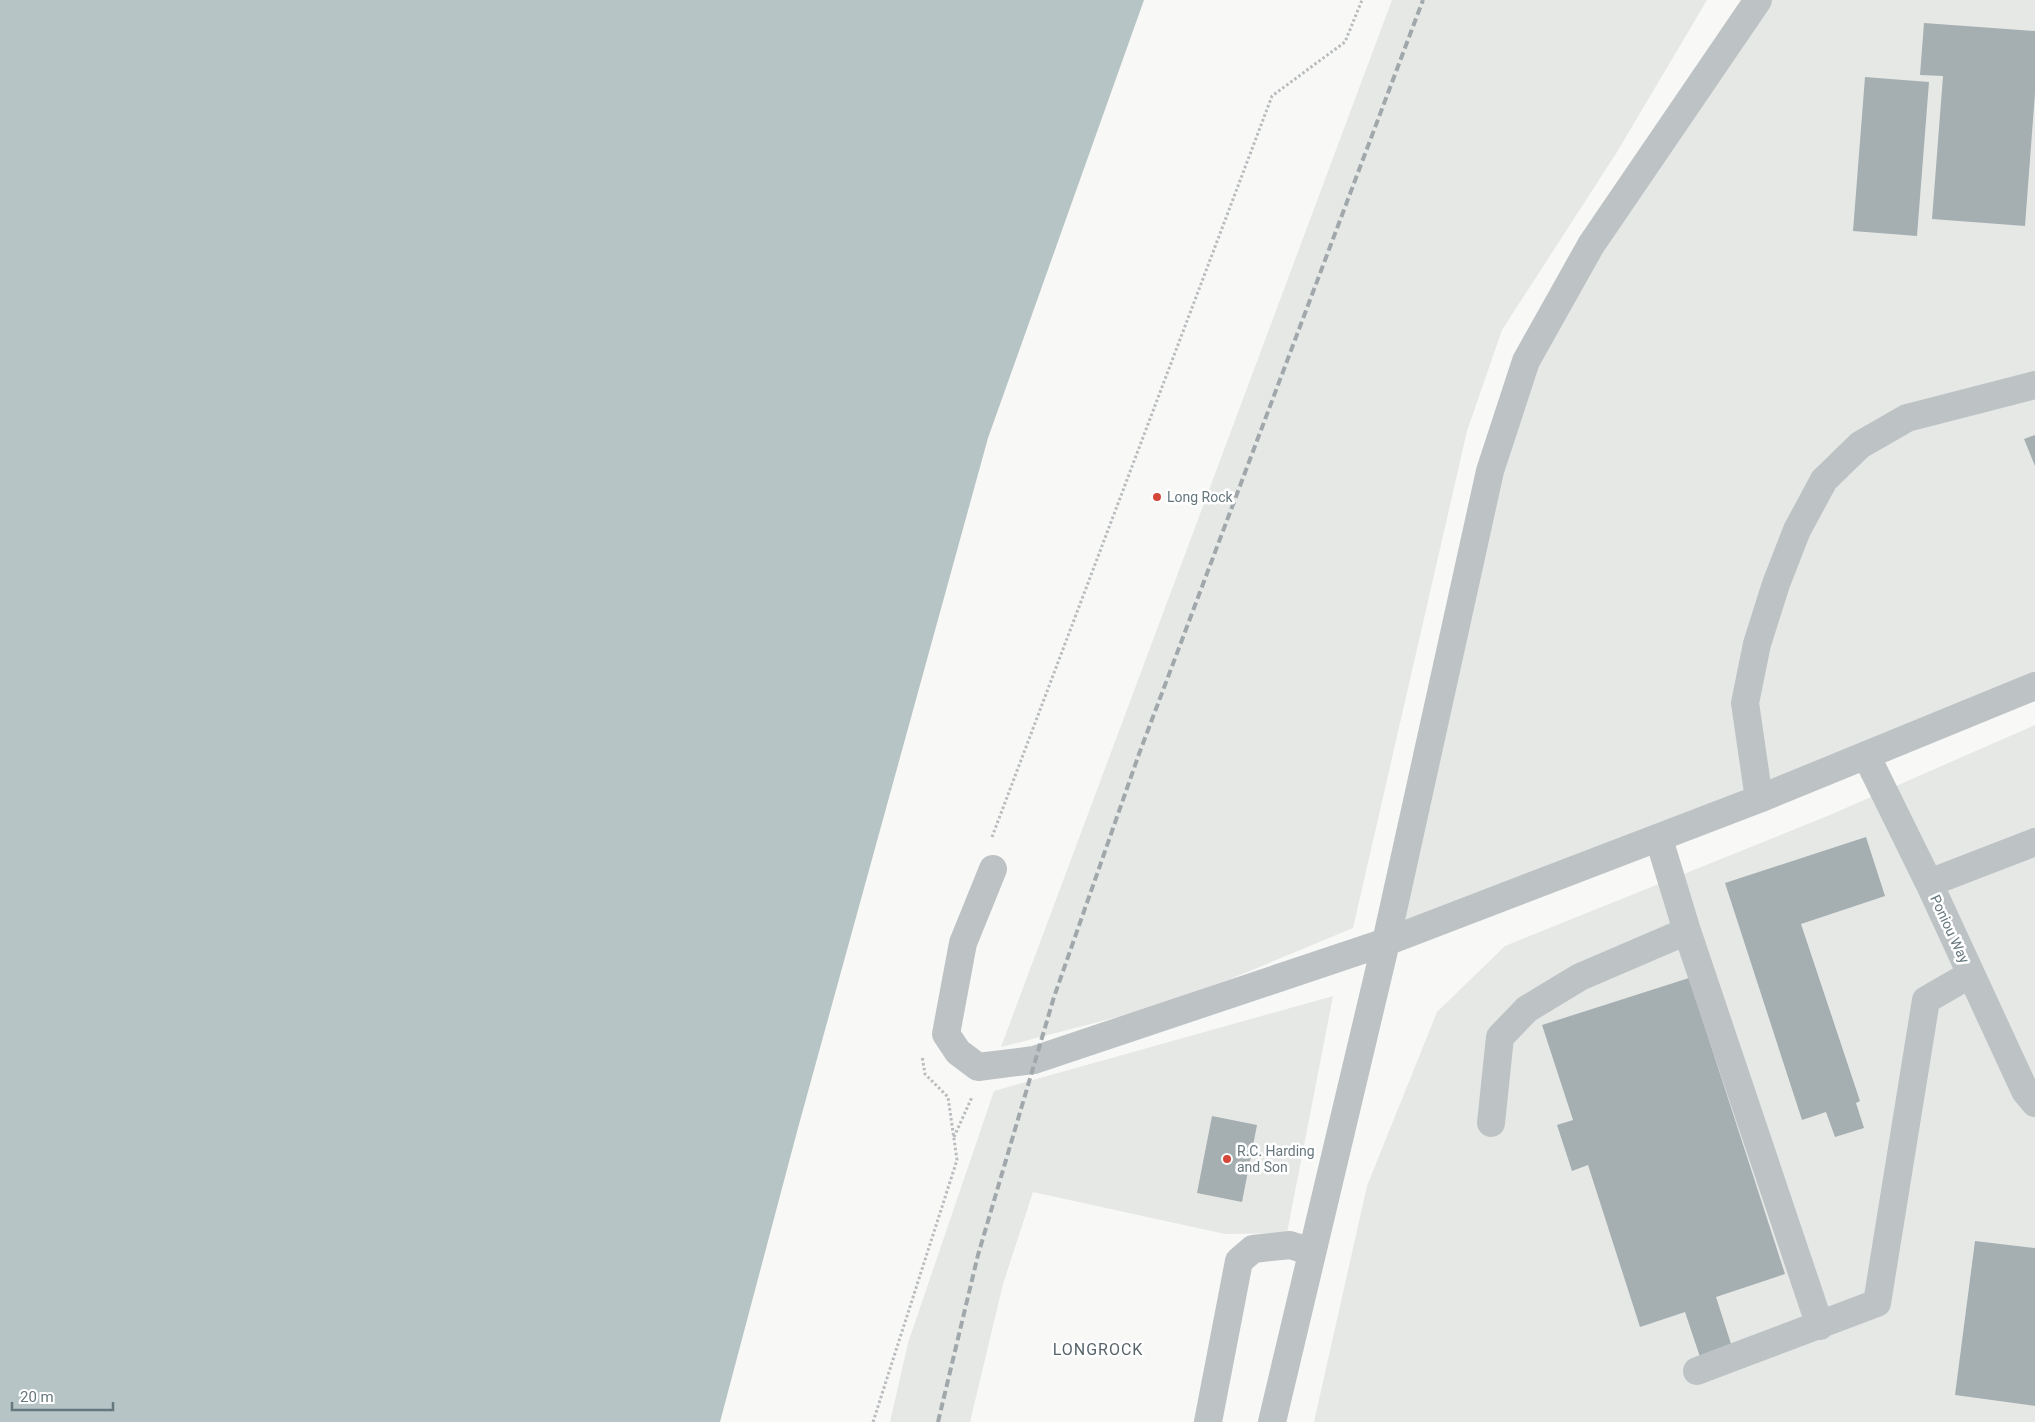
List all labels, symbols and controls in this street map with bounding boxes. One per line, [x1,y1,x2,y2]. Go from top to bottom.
place label: Long Rock [1167,489,1234,505]
marker: Long Rock [1151,491,1163,503]
street label: Poniou Way [1927,892,1973,966]
place label: R.C. Harding and Son [1237,1143,1315,1175]
marker: R.C. Harding and Son [1221,1153,1233,1165]
district label: LONGROCK [1053,1340,1143,1359]
scale bar [12,1380,114,1412]
text: 20 m [20,1388,54,1406]

